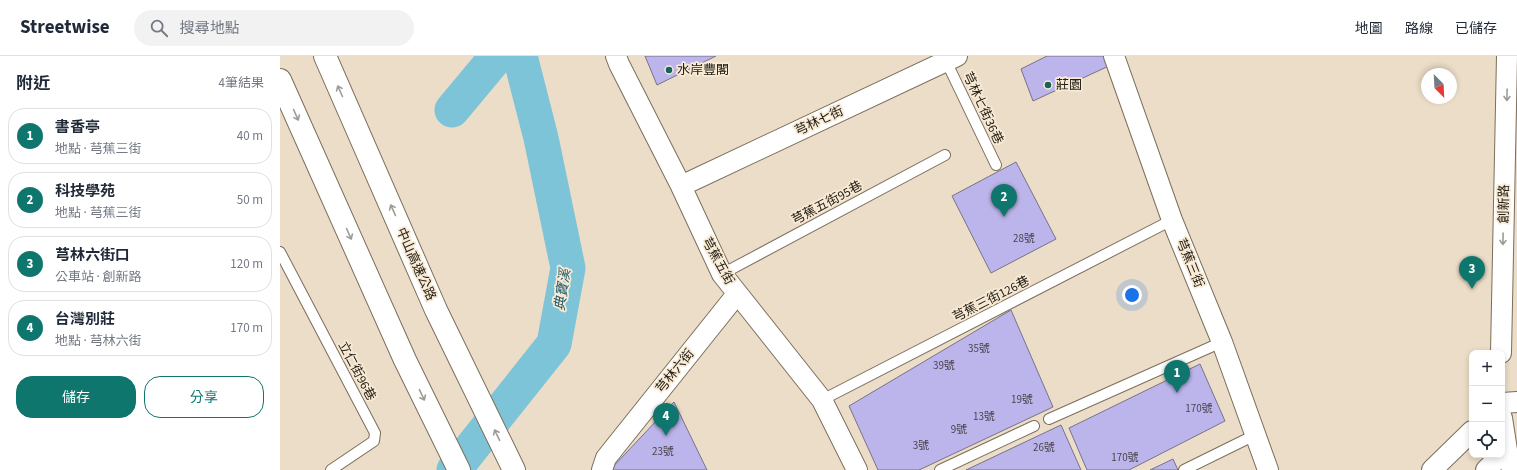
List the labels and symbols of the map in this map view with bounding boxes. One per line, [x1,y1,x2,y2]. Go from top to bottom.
place label: 水岸豐閣 [677,61,729,79]
marker: 水岸豐閣 [664,65,674,75]
north arrow [1421,68,1457,104]
street label: 芎林七街36巷 [958,69,1008,147]
place label: 莊園 [1056,76,1082,94]
marker: 莊園 [1043,80,1053,90]
one-way arrow [336,86,343,98]
one-way arrow [1503,88,1510,101]
street label: 芎林七街 [792,102,846,140]
one-way arrow [293,109,300,121]
street label: 芎蕉五街95巷 [788,177,866,229]
pin: 2 [991,184,1017,217]
street label: 創新路 [1495,184,1513,224]
one-way arrow [388,205,396,217]
street label: 中山高速公路 [392,225,440,303]
one-way arrow [346,228,353,240]
house number: 28號 [1013,231,1035,246]
one-way arrow [1500,232,1507,245]
street label: 芎蕉五街 [698,234,738,288]
street label: 芎蕉三街 [1172,236,1208,290]
pin: 3 [1459,256,1485,289]
water label: 典寶溪 [550,266,576,312]
street label: 芎蕉三街126巷 [949,272,1033,326]
your location [1122,285,1142,305]
street label: 立仁街96巷 [334,338,380,404]
house number: 35號 [968,341,990,356]
street label: 芎林六街 [652,345,698,397]
house number: 39號 [933,358,955,373]
pin: 1 [1164,360,1190,393]
one-way arrow [419,389,426,401]
house number: 19號 [1011,392,1033,407]
house number: 170號 [1185,401,1213,416]
pin: 4 [653,403,679,436]
house number: 13號 [973,409,995,424]
house number: 9號 [951,422,967,437]
one-way arrow [493,429,500,441]
house number: 3號 [913,438,929,453]
house number: 26號 [1033,440,1055,455]
house number: 23號 [652,444,674,459]
house number: 170號 [1111,450,1139,465]

